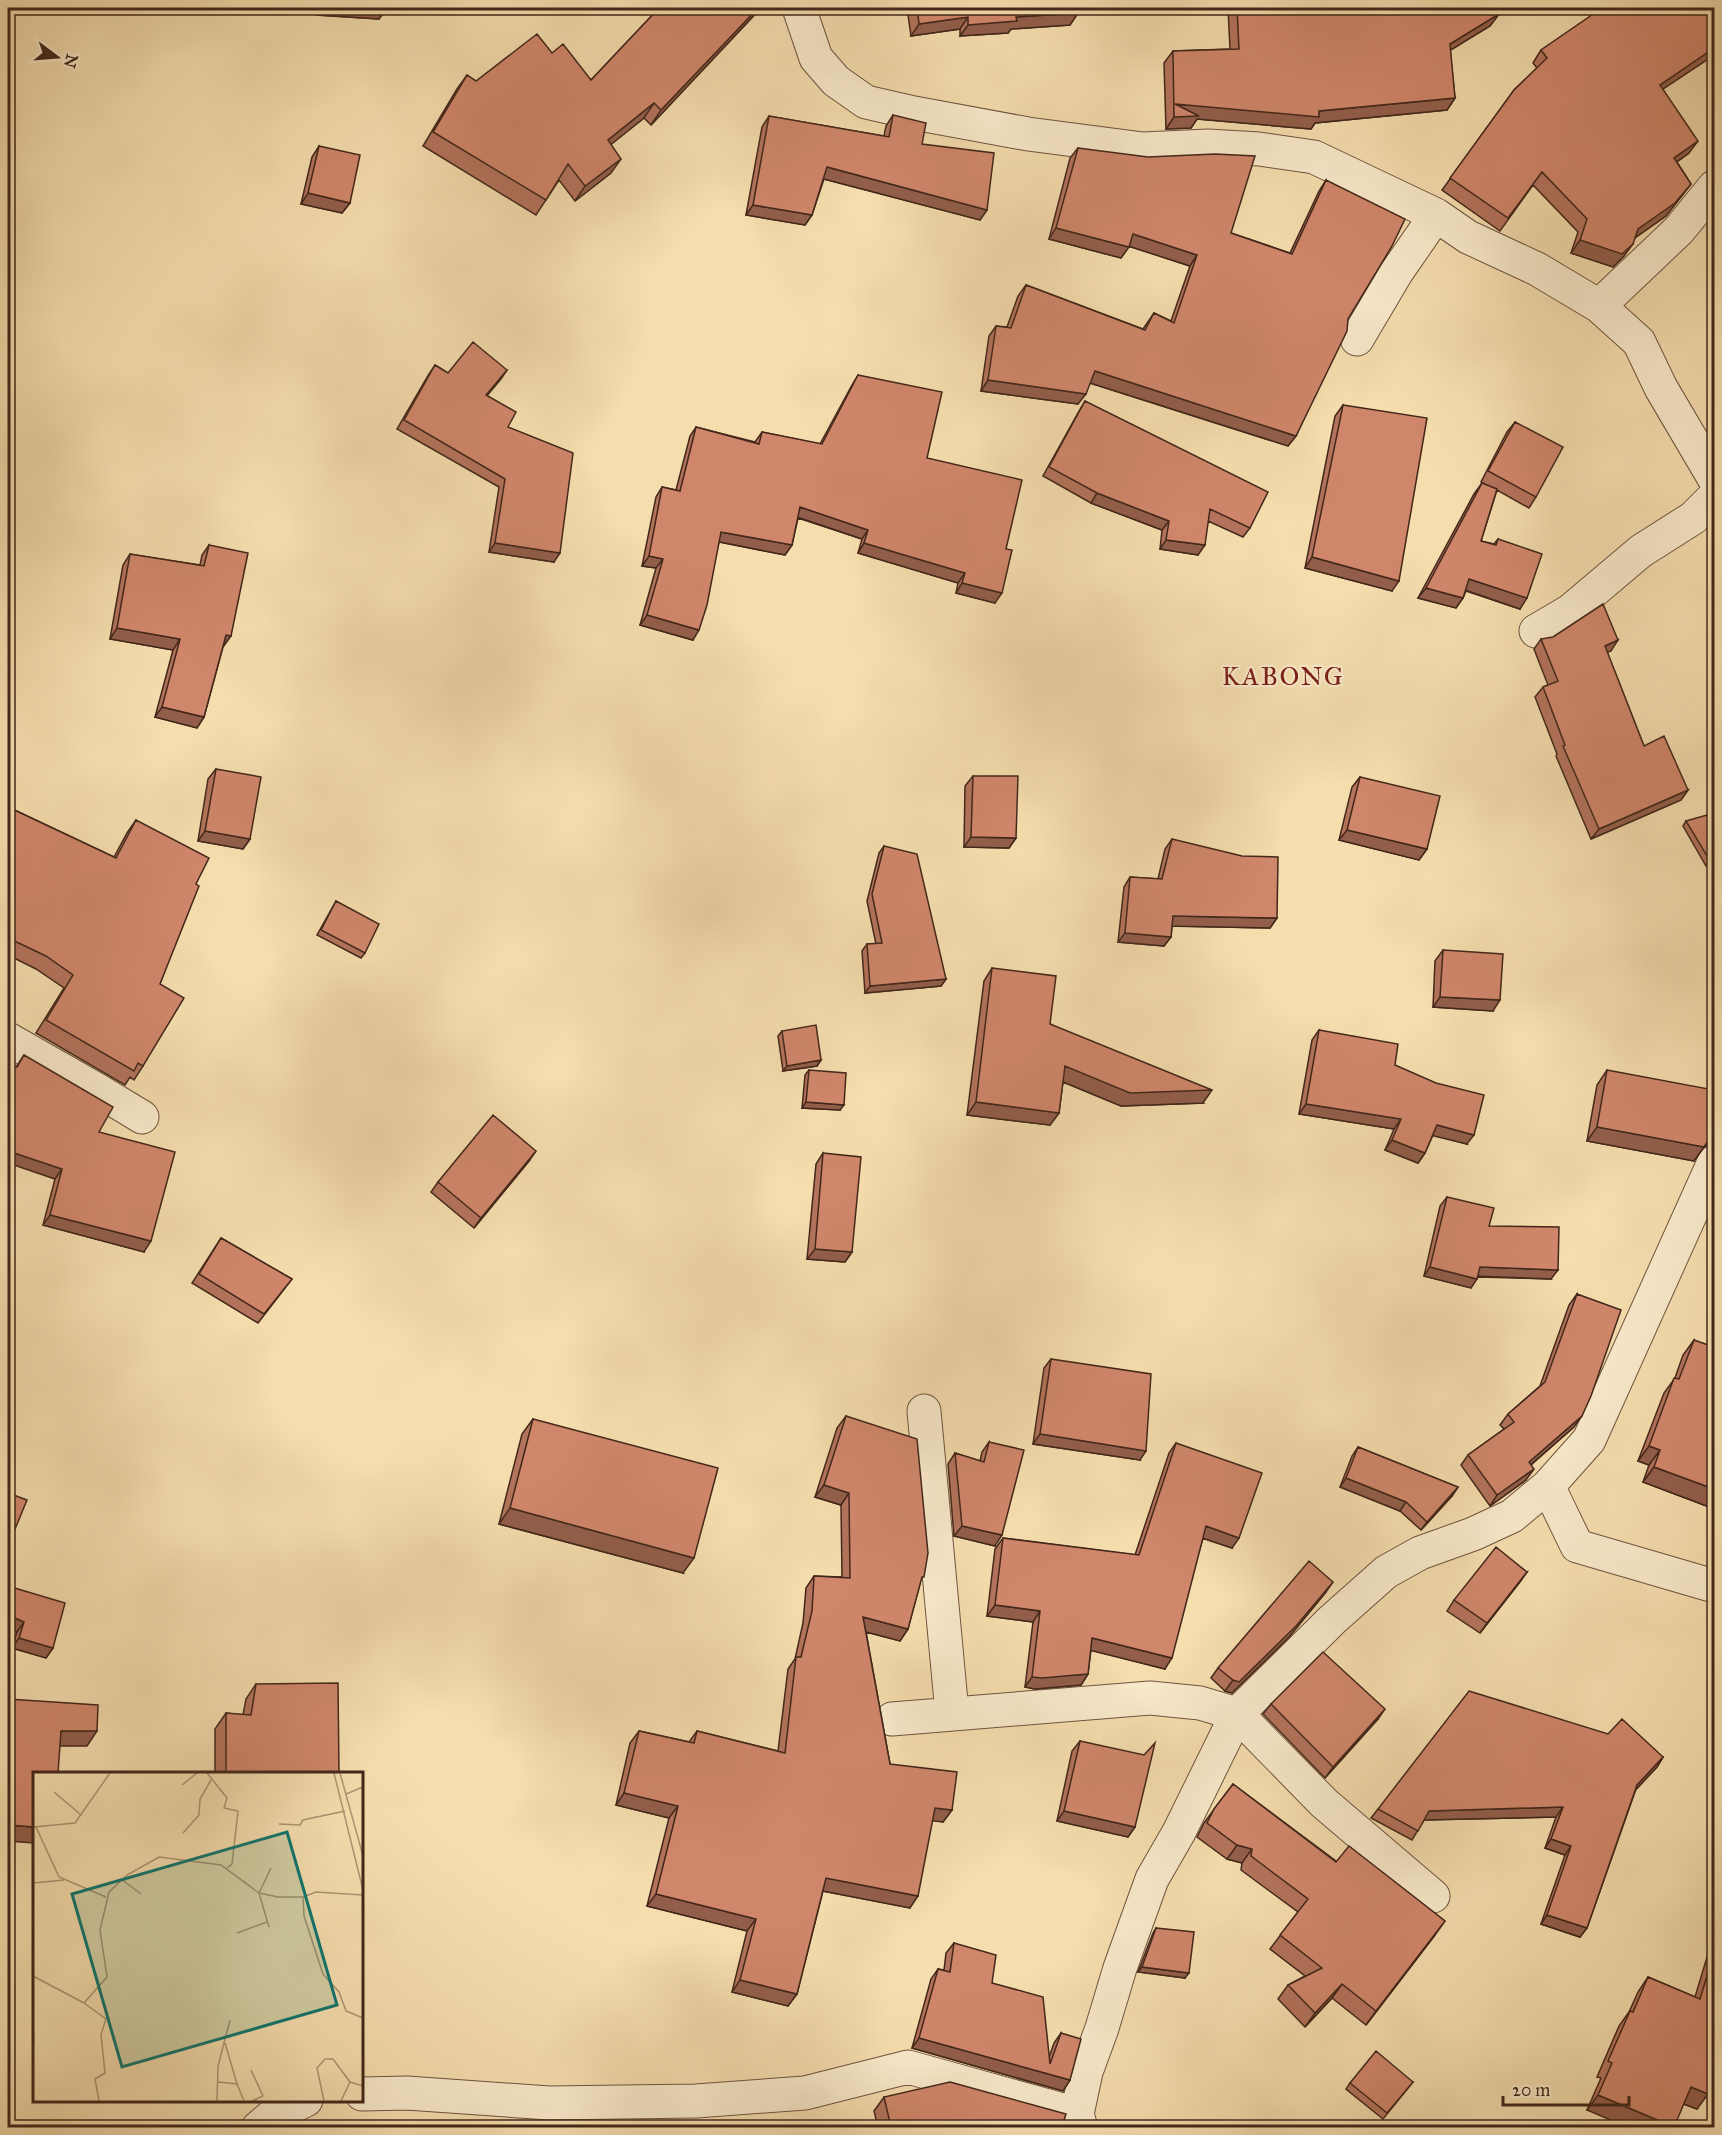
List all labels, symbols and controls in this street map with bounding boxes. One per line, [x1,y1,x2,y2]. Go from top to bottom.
north arrow [27,27,87,87]
text: N [60,52,82,71]
district label: KABONG [1222,660,1344,692]
inset map [33,1772,363,2102]
scale bar [1503,2069,1629,2107]
text: 20 m [1512,2079,1550,2101]

